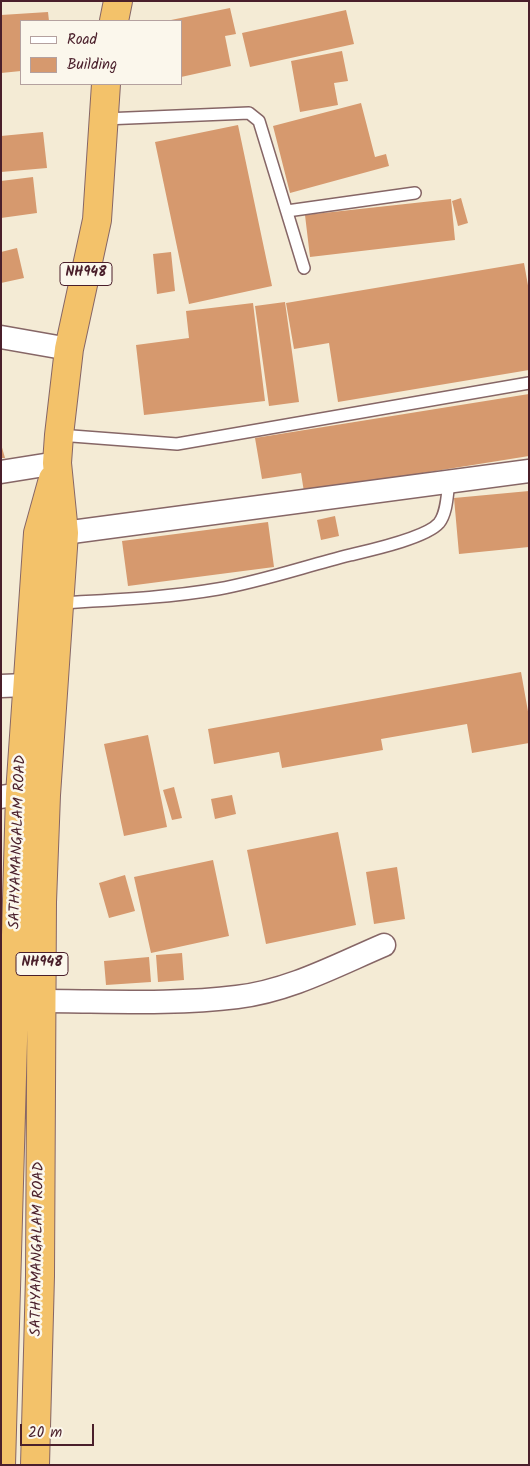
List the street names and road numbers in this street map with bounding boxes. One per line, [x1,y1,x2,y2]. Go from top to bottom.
road number: NH948 [60,262,112,286]
street label: SATHYAMANGALAM ROAD [7,755,31,929]
road number: NH948 [16,952,68,976]
street label: SATHYAMANGALAM ROAD [28,1162,50,1336]

